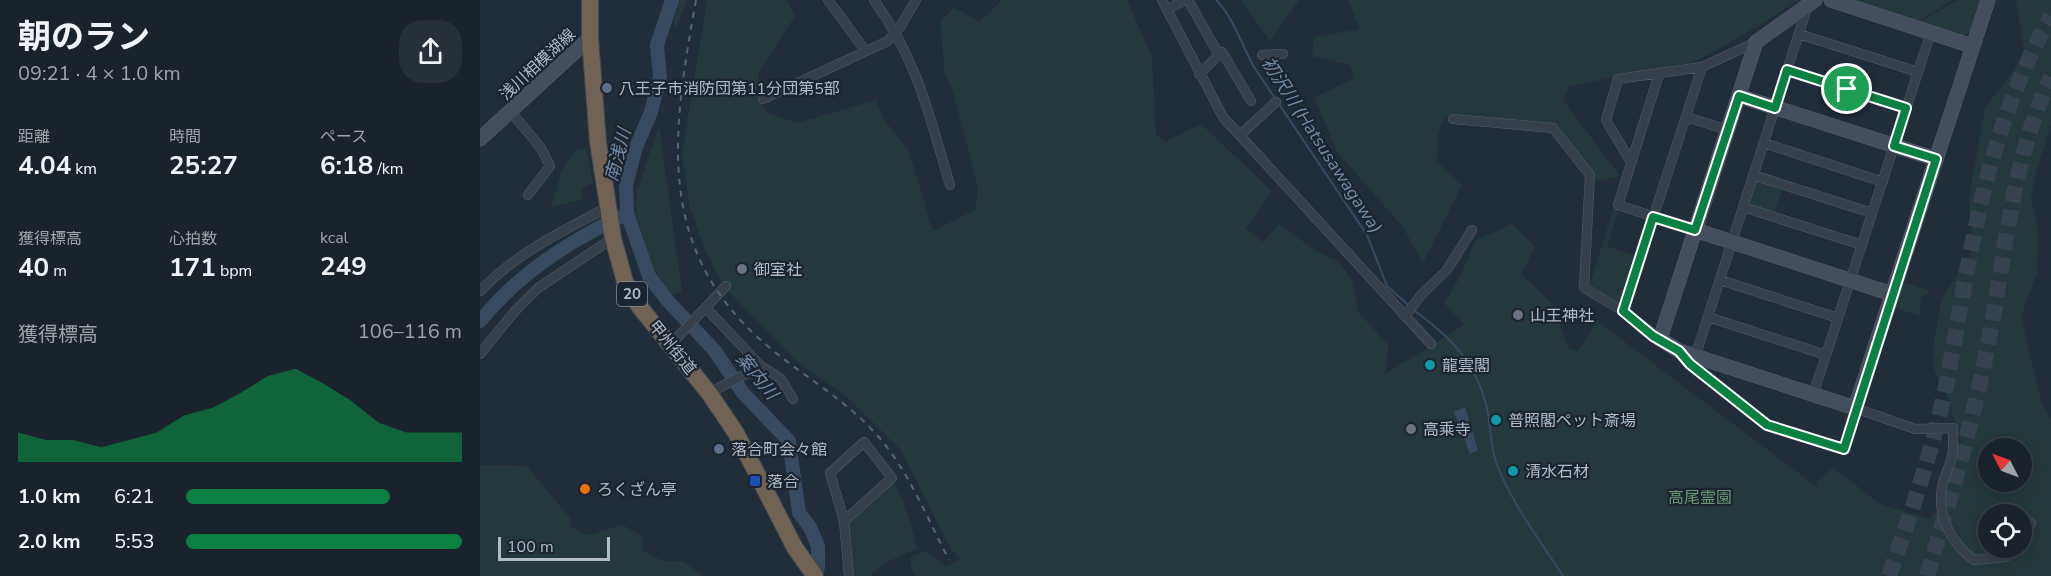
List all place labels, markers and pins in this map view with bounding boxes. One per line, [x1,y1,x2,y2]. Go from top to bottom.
pin [1821,63,1872,114]
place label: 八王子市消防団第11分団第5部 [619,78,840,100]
marker: 八王子市消防団第11分団第5部 [600,81,614,95]
place label: 御室社 [754,259,802,281]
marker: 御室社 [735,262,749,276]
place label: 山王神社 [1530,305,1594,327]
marker: 山王神社 [1511,308,1525,322]
place label: 龍雲閣 [1442,355,1490,377]
marker: 龍雲閣 [1423,358,1437,372]
place label: 普照閣ペット斎場 [1508,410,1636,432]
marker: 普照閣ペット斎場 [1489,413,1503,427]
place label: 高乘寺 [1423,419,1471,441]
marker: 高乘寺 [1404,422,1418,436]
place label: 落合町会々館 [731,439,827,461]
marker: 落合町会々館 [712,442,726,456]
place label: 清水石材 [1525,461,1589,483]
marker: 清水石材 [1506,464,1520,478]
place label: 落合 [767,471,799,493]
marker: 落合 [748,474,762,488]
place label: ろくざん亭 [597,479,677,501]
marker: ろくざん亭 [578,482,592,496]

